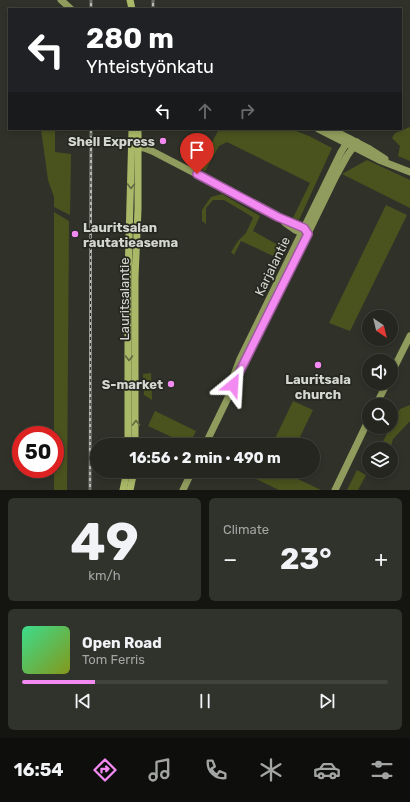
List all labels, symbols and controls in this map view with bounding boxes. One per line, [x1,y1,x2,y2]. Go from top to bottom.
text: 280 m [86,22,174,55]
icon: left [20,24,72,76]
text: Yhteistyönkatu [86,56,214,78]
icon: left [152,100,174,122]
icon: ahead [194,100,216,122]
icon: right [236,100,258,122]
pin [180,133,214,174]
place label: Shell Express [68,134,155,149]
marker: Shell Express [158,136,168,146]
icon: arrive [186,139,208,161]
one-way arrow [126,183,135,189]
place label: Lauritsalan rautatieasema [83,220,178,250]
marker: Lauritsalan rautatieasema [70,229,80,239]
street label: Karjalantie [252,234,293,298]
street label: Lauritsalantie [117,258,132,340]
north arrow [362,310,398,346]
map controls [362,310,398,478]
button: sound [362,354,398,390]
one-way arrow [125,355,133,361]
marker: Lauritsala church [313,360,323,370]
position arrow [212,364,254,406]
place label: Lauritsala church [285,372,351,402]
place label: S-market [102,377,163,392]
marker: S-market [166,379,176,389]
button: search [362,398,398,434]
one-way arrow [132,420,140,426]
speed limit sign: 50 [12,426,64,478]
button: layers [362,442,398,478]
text: 16:56 · 2 min · 490 m [129,449,281,467]
text: 49 [70,511,139,573]
text: Climate [223,522,269,537]
text: 23° [280,541,332,577]
text: − [223,546,237,573]
text: + [374,546,388,573]
text: km/h [88,568,121,583]
text: Open Road [82,634,162,652]
text: Tom Ferris [82,652,145,667]
icon: previous [72,690,94,712]
icon: pause [194,690,216,712]
icon: next [316,690,338,712]
icon: directions [91,756,119,784]
icon: music [146,756,174,784]
icon: phone [202,756,230,784]
icon: climate [257,756,285,784]
icon: car [313,756,341,784]
icon: filters [368,756,396,784]
text: 16:54 [14,759,64,781]

